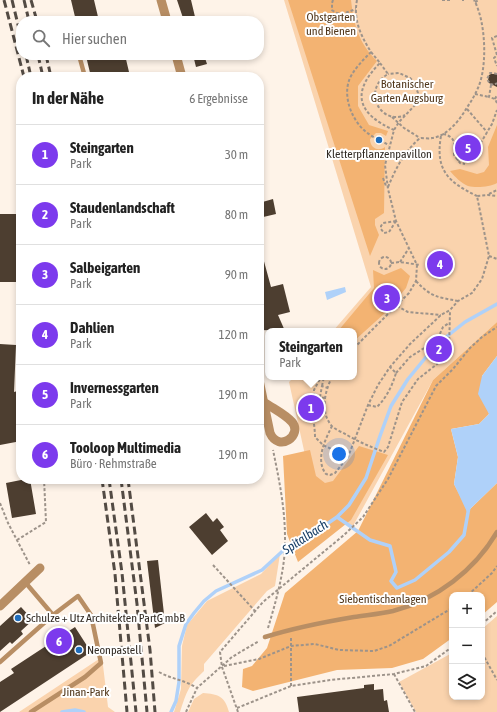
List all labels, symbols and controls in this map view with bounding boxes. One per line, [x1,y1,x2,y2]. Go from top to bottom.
park label: Obstgarten und Bienen [306,10,356,38]
search box [16,16,264,60]
icon: search [30,27,52,49]
text: Hier suchen [62,30,127,47]
park label: Botanischer Garten Augsburg [371,77,444,105]
text: In der Nähe [32,88,104,108]
text: 6 Ergebnisse [189,91,248,106]
pin: 5 [455,133,481,163]
marker: Kletterpflanzenpavillon [374,135,384,145]
text: Steingarten [70,139,134,156]
text: 1 [42,147,48,162]
text: 30 m [225,147,248,162]
place label: Kletterpflanzenpavillon [326,147,432,161]
text: Park [70,156,92,171]
text: Staudenlandschaft [70,199,175,216]
text: 2 [42,207,48,222]
text: 80 m [225,207,248,222]
text: Park [70,216,92,231]
pin: 4 [427,249,453,279]
text: Salbeigarten [70,259,140,276]
text: 3 [42,267,48,282]
text: 90 m [225,267,248,282]
text: Park [70,276,92,291]
pin: 3 [374,283,400,313]
text: Dahlien [70,319,114,336]
text: 4 [42,327,48,342]
text: 120 m [219,327,248,342]
popup [265,328,357,380]
pin: 2 [426,334,452,364]
text: Park [70,336,92,351]
text: Steingarten [279,338,343,355]
text: Park [279,355,301,370]
text: Invernessgarten [70,379,159,396]
text: 5 [42,387,48,402]
text: 190 m [219,387,248,402]
pin: 1 [298,393,324,423]
text: Park [70,396,92,411]
text: Tooloop Multimedia [70,439,181,456]
your location [329,444,349,464]
text: 6 [42,447,48,462]
text: 190 m [219,447,248,462]
text: Büro · Rehmstraße [70,456,157,471]
water label: Spitalbach [279,516,331,558]
park label: Siebentischanlagen [339,592,427,606]
map controls [449,592,485,700]
button: + [449,592,485,628]
place label: Schulze + Utz Architekten PartG mbB [26,611,185,625]
marker: Schulze + Utz Architekten PartG mbB [13,613,23,623]
pin: 6 [46,626,72,656]
button: − [449,628,485,664]
place label: Neonpastell [87,643,142,657]
marker: Neonpastell [74,645,84,655]
button: layers [449,664,485,700]
park label: Jinan-Park [63,685,110,699]

